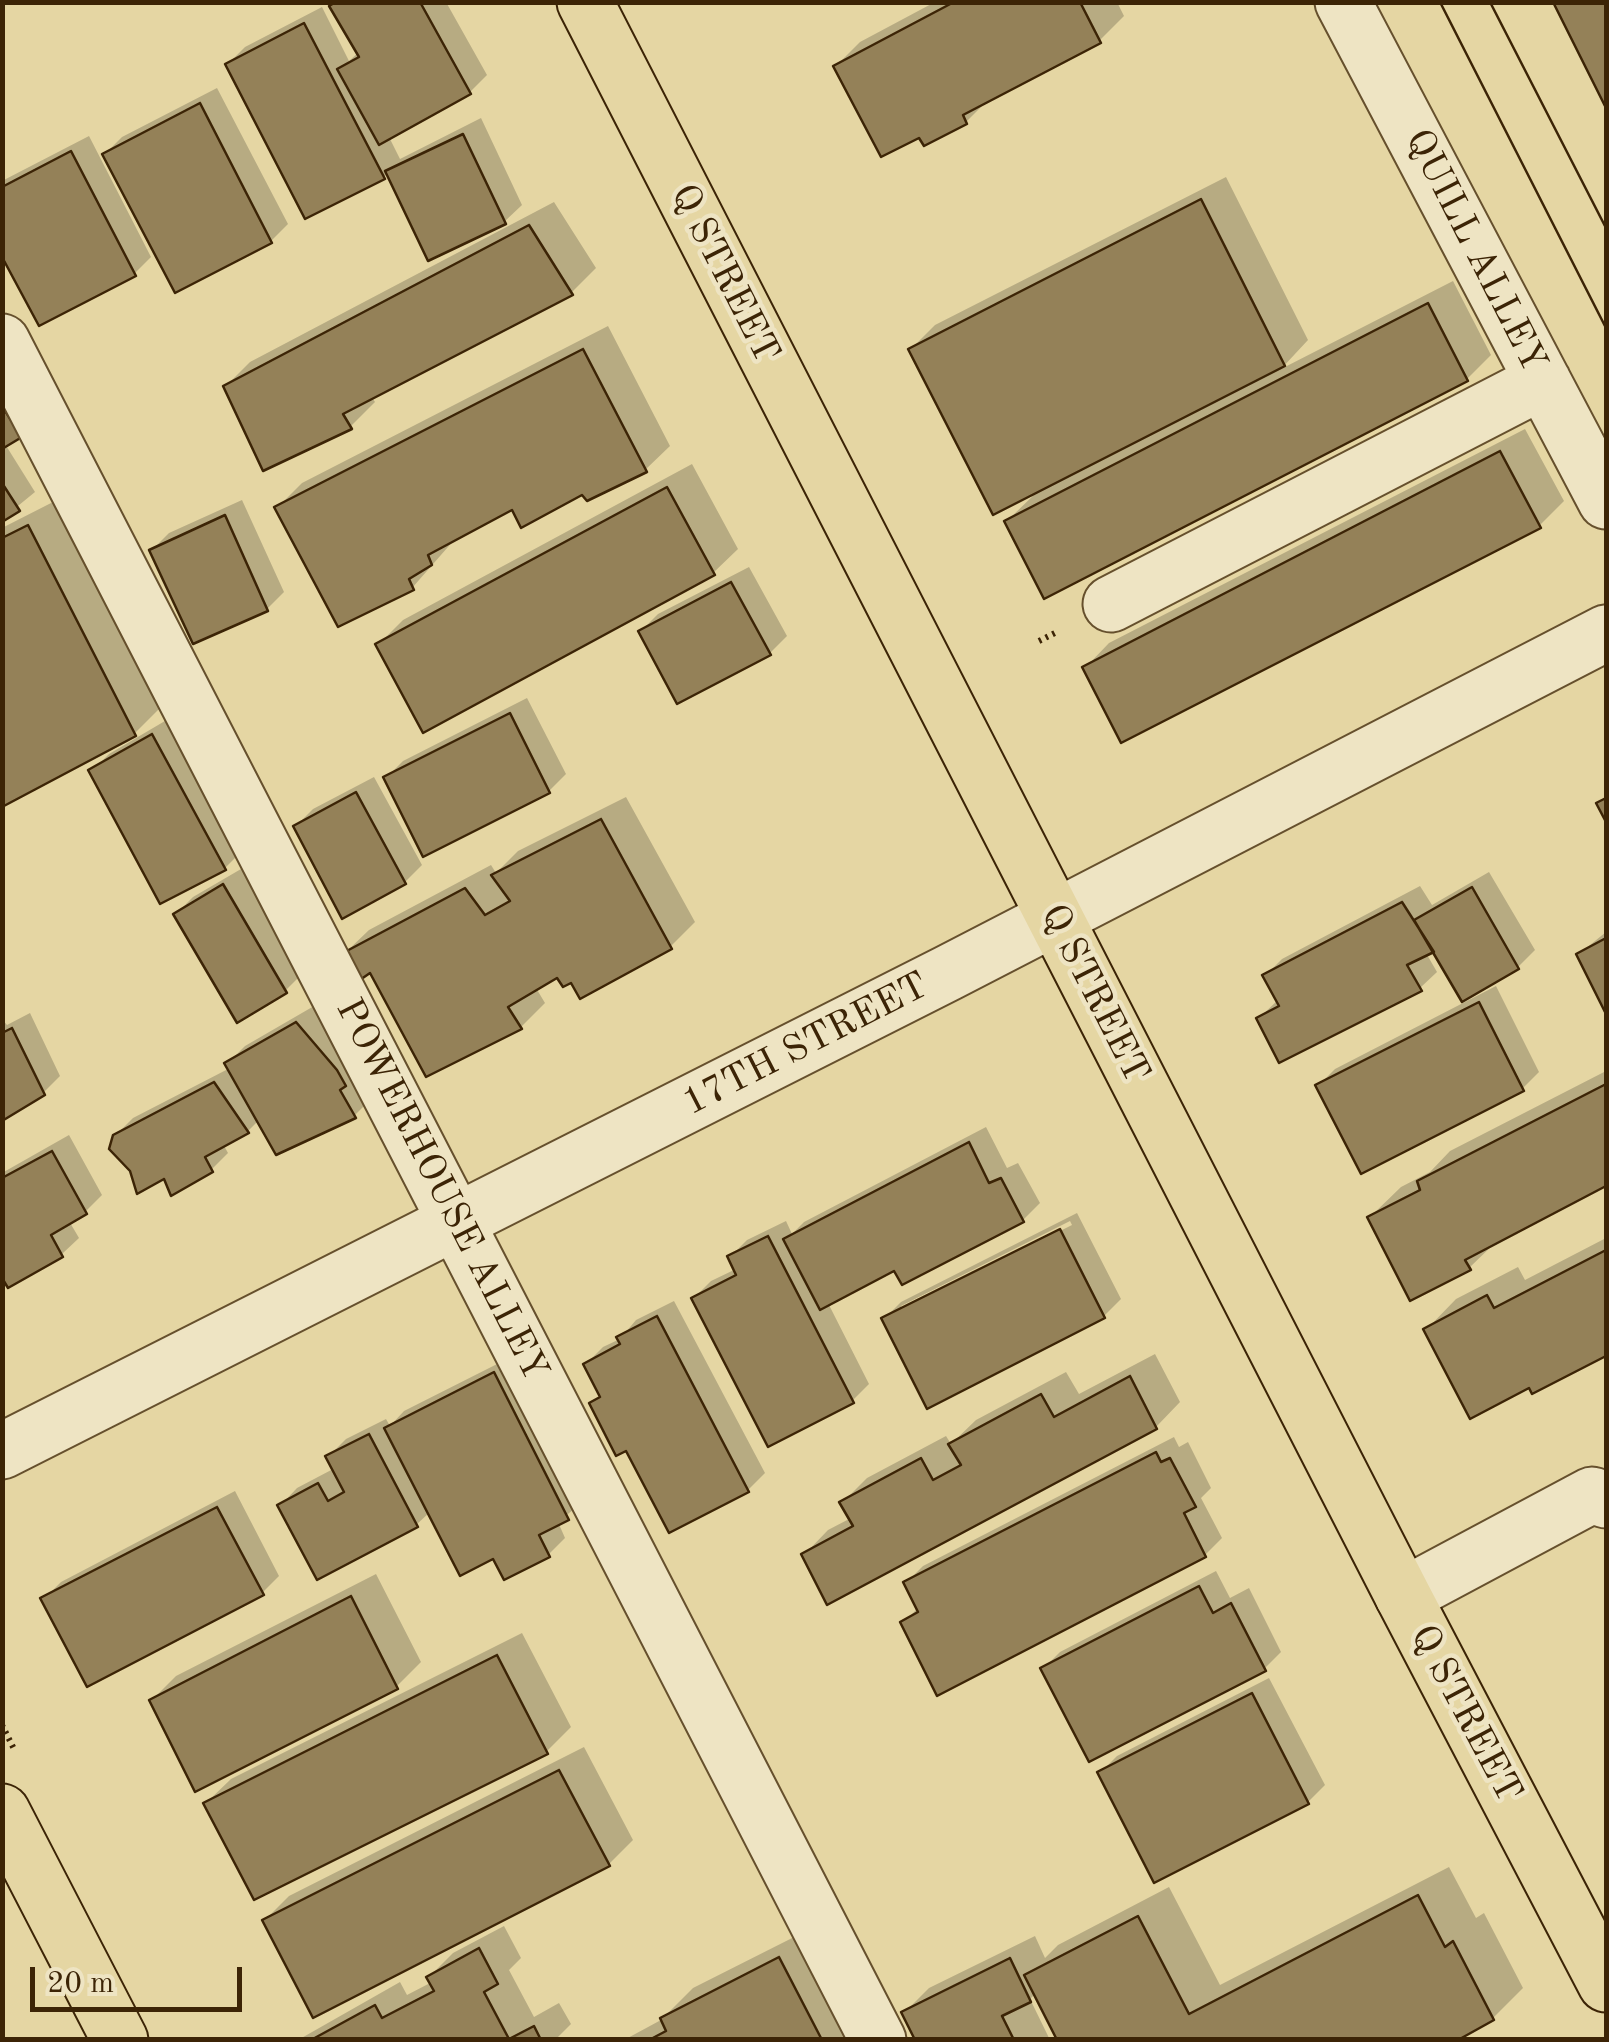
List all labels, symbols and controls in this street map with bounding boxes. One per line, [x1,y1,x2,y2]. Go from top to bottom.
street label: QUILL ALLEY [1394,122,1556,380]
street label: Q STREET [659,177,789,371]
street label: Q STREET [1029,897,1159,1091]
street label: 17TH STREET [676,964,936,1126]
street label: POWERHOUSE ALLEY [325,991,557,1389]
street label: Q STREET [1399,1617,1531,1811]
scale bar [35,1947,248,2009]
text: 20 m [47,1969,114,1999]

